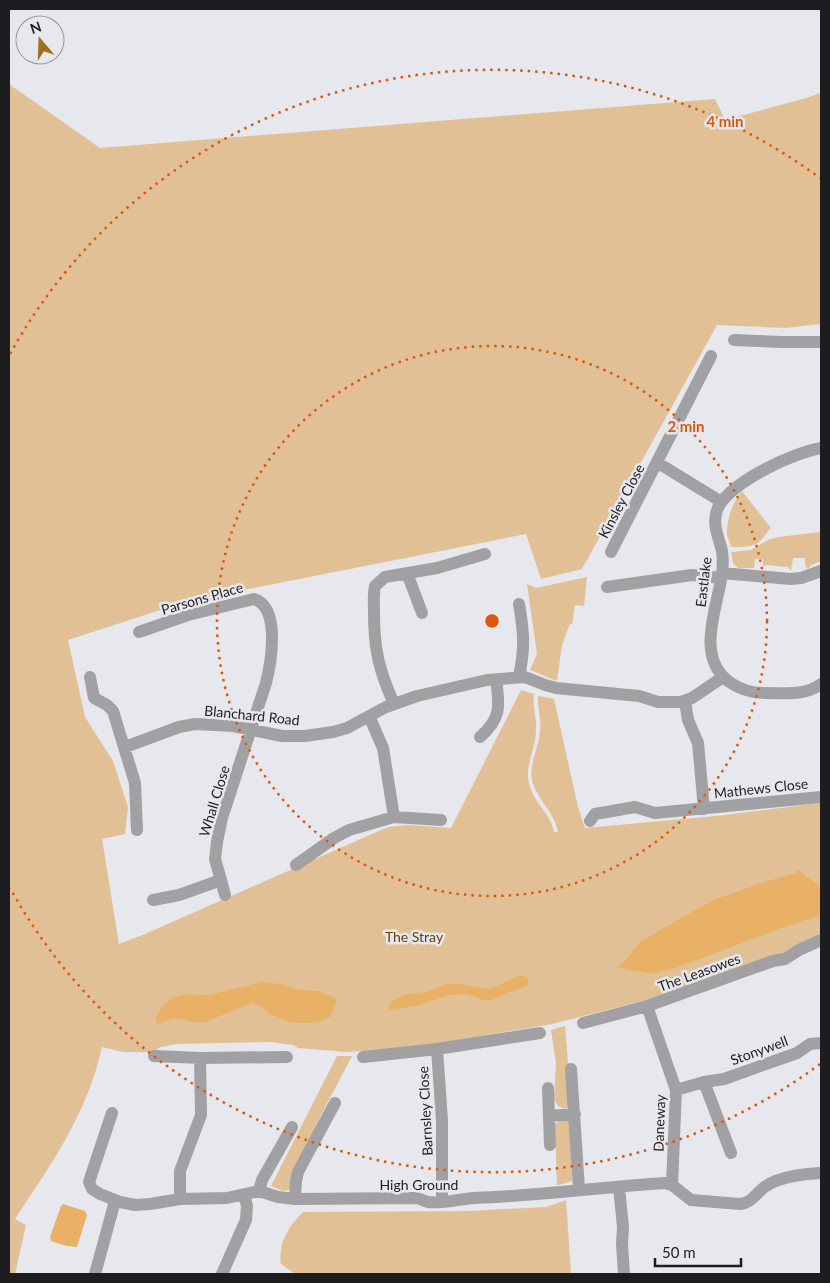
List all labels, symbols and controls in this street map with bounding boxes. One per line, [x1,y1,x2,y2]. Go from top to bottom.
north arrow [15,15,65,65]
text: N [28,17,43,37]
text: 4 min [706,112,744,130]
text: 2 min [667,417,705,435]
street label: Kinsley Close [594,461,648,541]
street label: Eastlake [691,556,715,608]
street label: Parsons Place [159,578,245,618]
centre of rings [483,612,501,630]
street label: Blanchard Road [203,702,301,728]
street label: Whall Close [195,763,233,839]
street label: Mathews Close [713,775,809,801]
park label: The Stray [385,928,444,945]
street label: The Leasowes [656,949,742,995]
street label: Stonywell [728,1032,790,1068]
street label: Barnsley Close [414,1066,436,1156]
street label: Daneway [650,1093,669,1152]
street label: High Ground [380,1176,458,1193]
scale bar [655,1236,741,1268]
text: 50 m [662,1243,696,1261]

